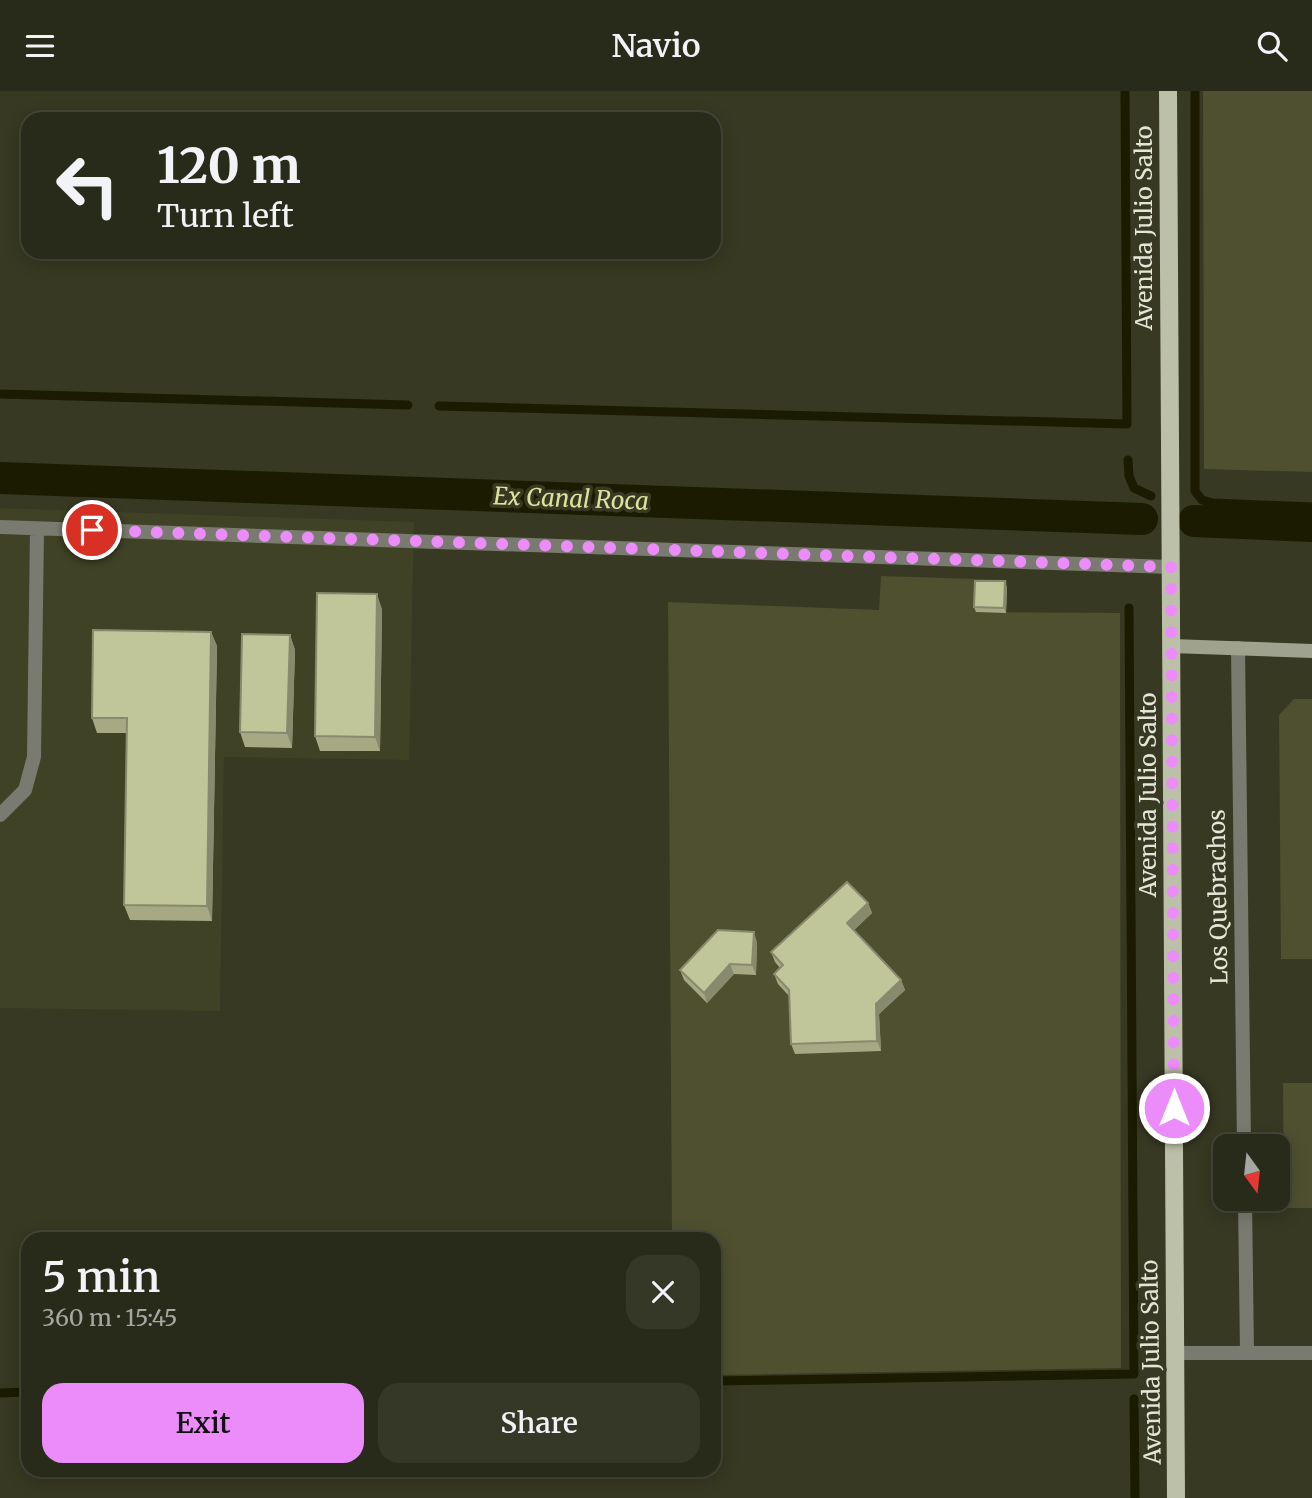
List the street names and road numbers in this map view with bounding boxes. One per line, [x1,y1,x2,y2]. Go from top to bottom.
street label: Avenida Julio Salto [1129,126,1158,331]
street label: Avenida Julio Salto [1133,693,1162,898]
street label: Los Quebrachos [1201,809,1234,985]
street label: Avenida Julio Salto [1134,1259,1167,1466]

